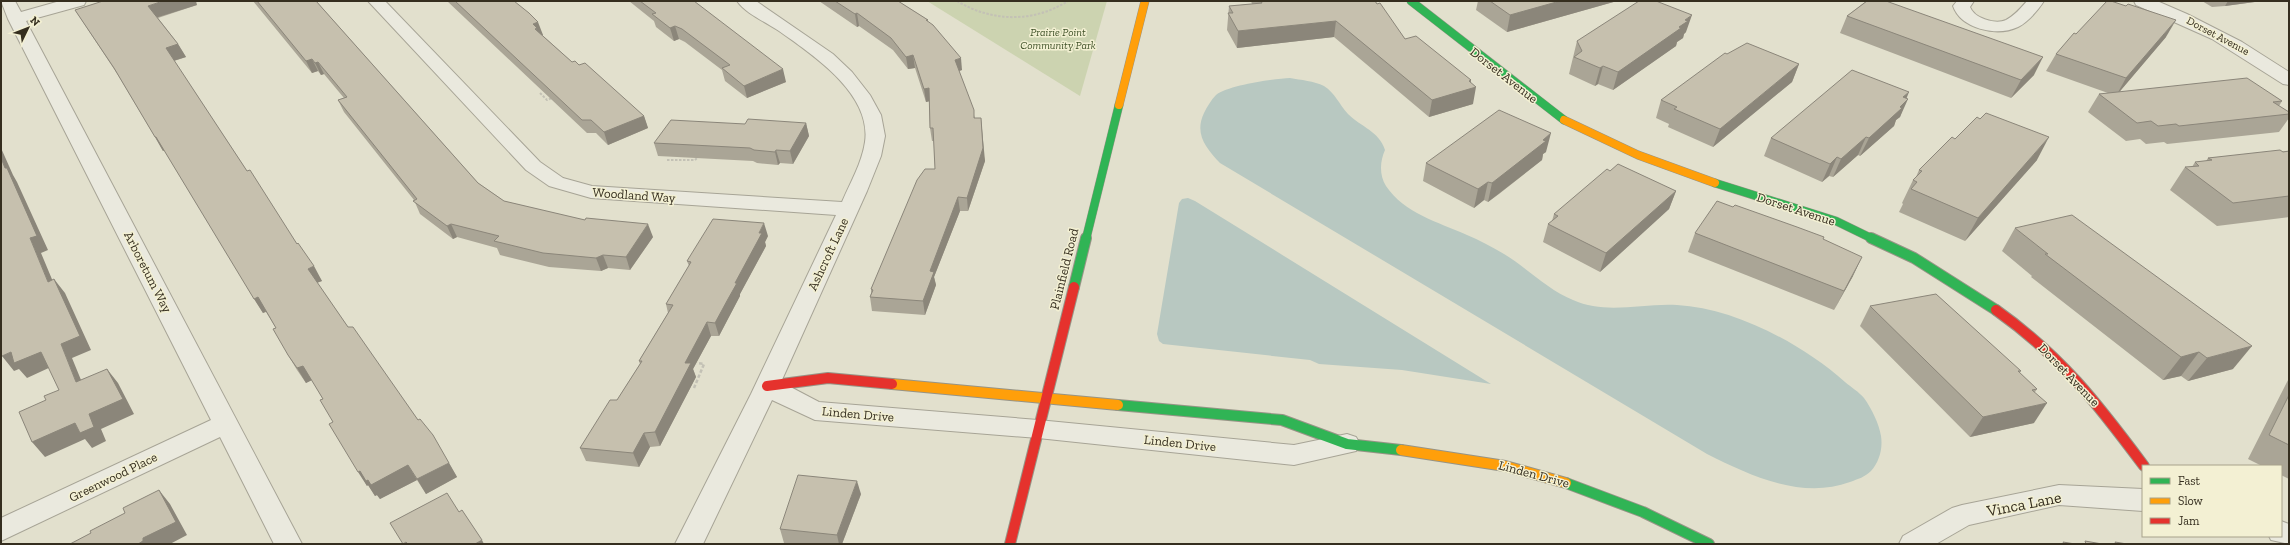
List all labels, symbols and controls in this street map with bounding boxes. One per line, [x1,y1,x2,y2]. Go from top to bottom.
north arrow [8,8,48,48]
text: N [27,14,43,29]
street label: Dorset Avenue [2184,14,2252,58]
park label: Prairie Point Community Park [1020,26,1096,52]
street label: Dorset Avenue [1467,44,1541,106]
street label: Woodland Way [592,185,676,205]
street label: Dorset Avenue [1755,189,1837,229]
street label: Ashcroft Lane [805,215,851,293]
street label: Plainfield Road [1047,227,1081,311]
street label: Arboretum Way [121,229,175,315]
street label: Dorset Avenue [2035,340,2103,410]
street label: Linden Drive [821,403,895,425]
street label: Linden Drive [1143,432,1217,454]
street label: Greenwood Place [66,449,160,505]
street label: Linden Drive [1497,457,1571,491]
legend [2142,465,2282,537]
text: Fast [2178,474,2201,488]
street label: Vinca Lane [1984,487,2063,521]
text: Slow [2178,494,2204,508]
text: Jam [2178,514,2200,528]

